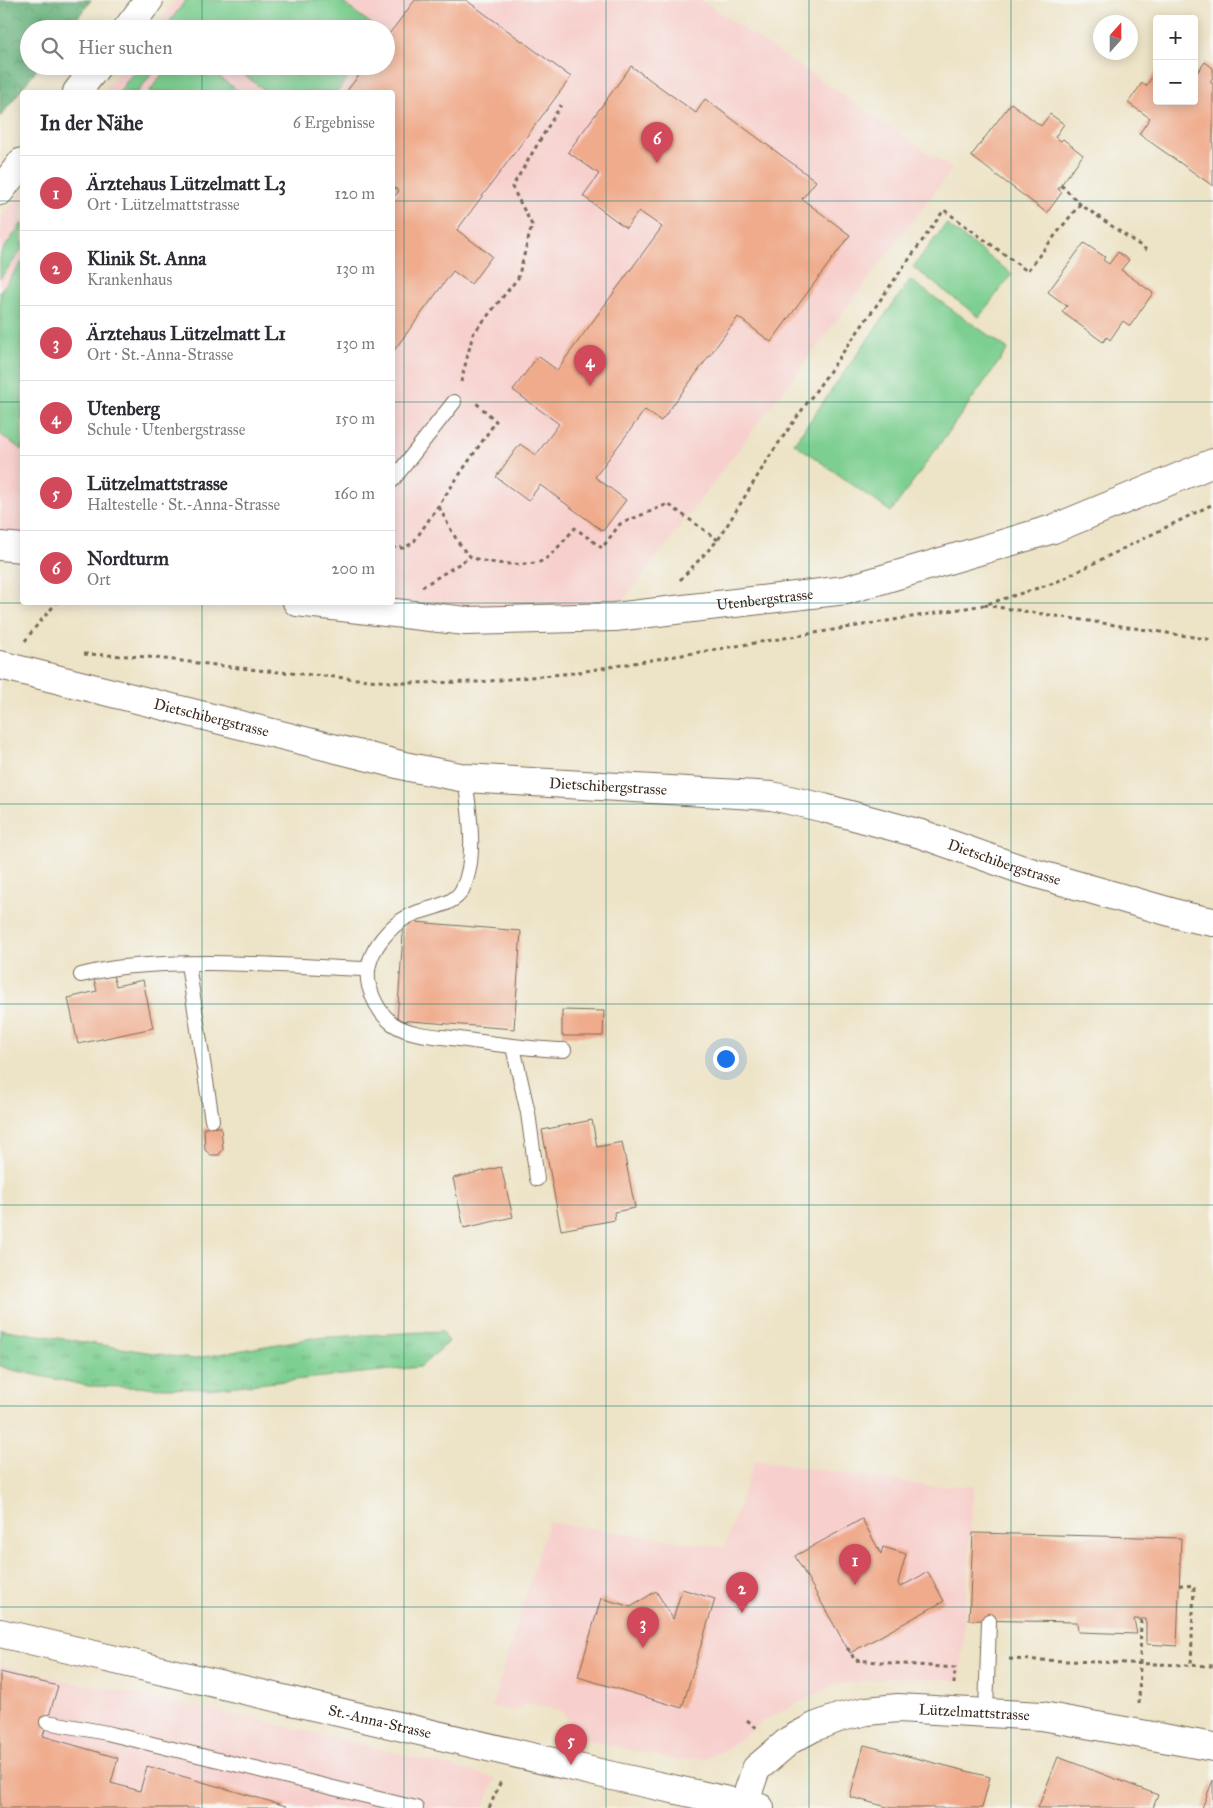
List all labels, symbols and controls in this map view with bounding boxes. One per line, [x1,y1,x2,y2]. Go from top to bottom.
north arrow [1093,15,1138,60]
map controls [1153,15,1198,105]
button: + [1153,15,1198,60]
search box [20,20,395,75]
icon: search [38,34,66,62]
text: Hier suchen [78,36,172,59]
button: − [1153,60,1198,105]
text: In der Nähe [40,110,143,136]
text: 6 Ergebnisse [293,113,375,132]
pin: 6 [641,122,673,163]
text: Ärztehaus Lützelmatt L3 [87,172,286,195]
text: 1 [53,184,59,203]
text: 120 m [335,184,375,203]
text: Ort · Lützelmattstrasse [87,195,240,214]
text: Klinik St. Anna [87,247,206,270]
text: 2 [52,259,60,278]
text: 130 m [336,259,375,278]
text: Krankenhaus [87,270,172,289]
text: Ärztehaus Lützelmatt L1 [87,322,286,345]
text: 3 [53,334,59,353]
text: 130 m [336,334,375,353]
text: Ort · St.-Anna-Strasse [87,345,233,364]
pin: 4 [574,345,606,386]
text: Utenberg [87,397,160,420]
text: 4 [52,409,60,428]
text: 150 m [335,409,375,428]
text: Schule · Utenbergstrasse [87,420,245,439]
text: Lützelmattstrasse [87,472,228,495]
text: 5 [52,484,60,503]
text: 160 m [334,484,375,503]
text: Haltestelle · St.-Anna-Strasse [87,495,280,514]
text: Nordturm [87,547,169,570]
text: 6 [52,559,60,578]
text: 200 m [332,559,375,578]
text: Ort [87,570,111,589]
street label: Utenbergstrasse [715,585,814,614]
street label: Dietschibergstrasse [152,695,271,741]
street label: Dietschibergstrasse [549,774,668,799]
street label: Dietschibergstrasse [945,835,1063,889]
your location [713,1046,739,1072]
pin: 1 [839,1544,871,1585]
pin: 2 [726,1572,758,1613]
pin: 3 [627,1607,659,1648]
street label: Lützelmattstrasse [918,1700,1030,1724]
street label: St.-Anna-Strasse [326,1701,433,1742]
pin: 5 [555,1724,587,1765]

